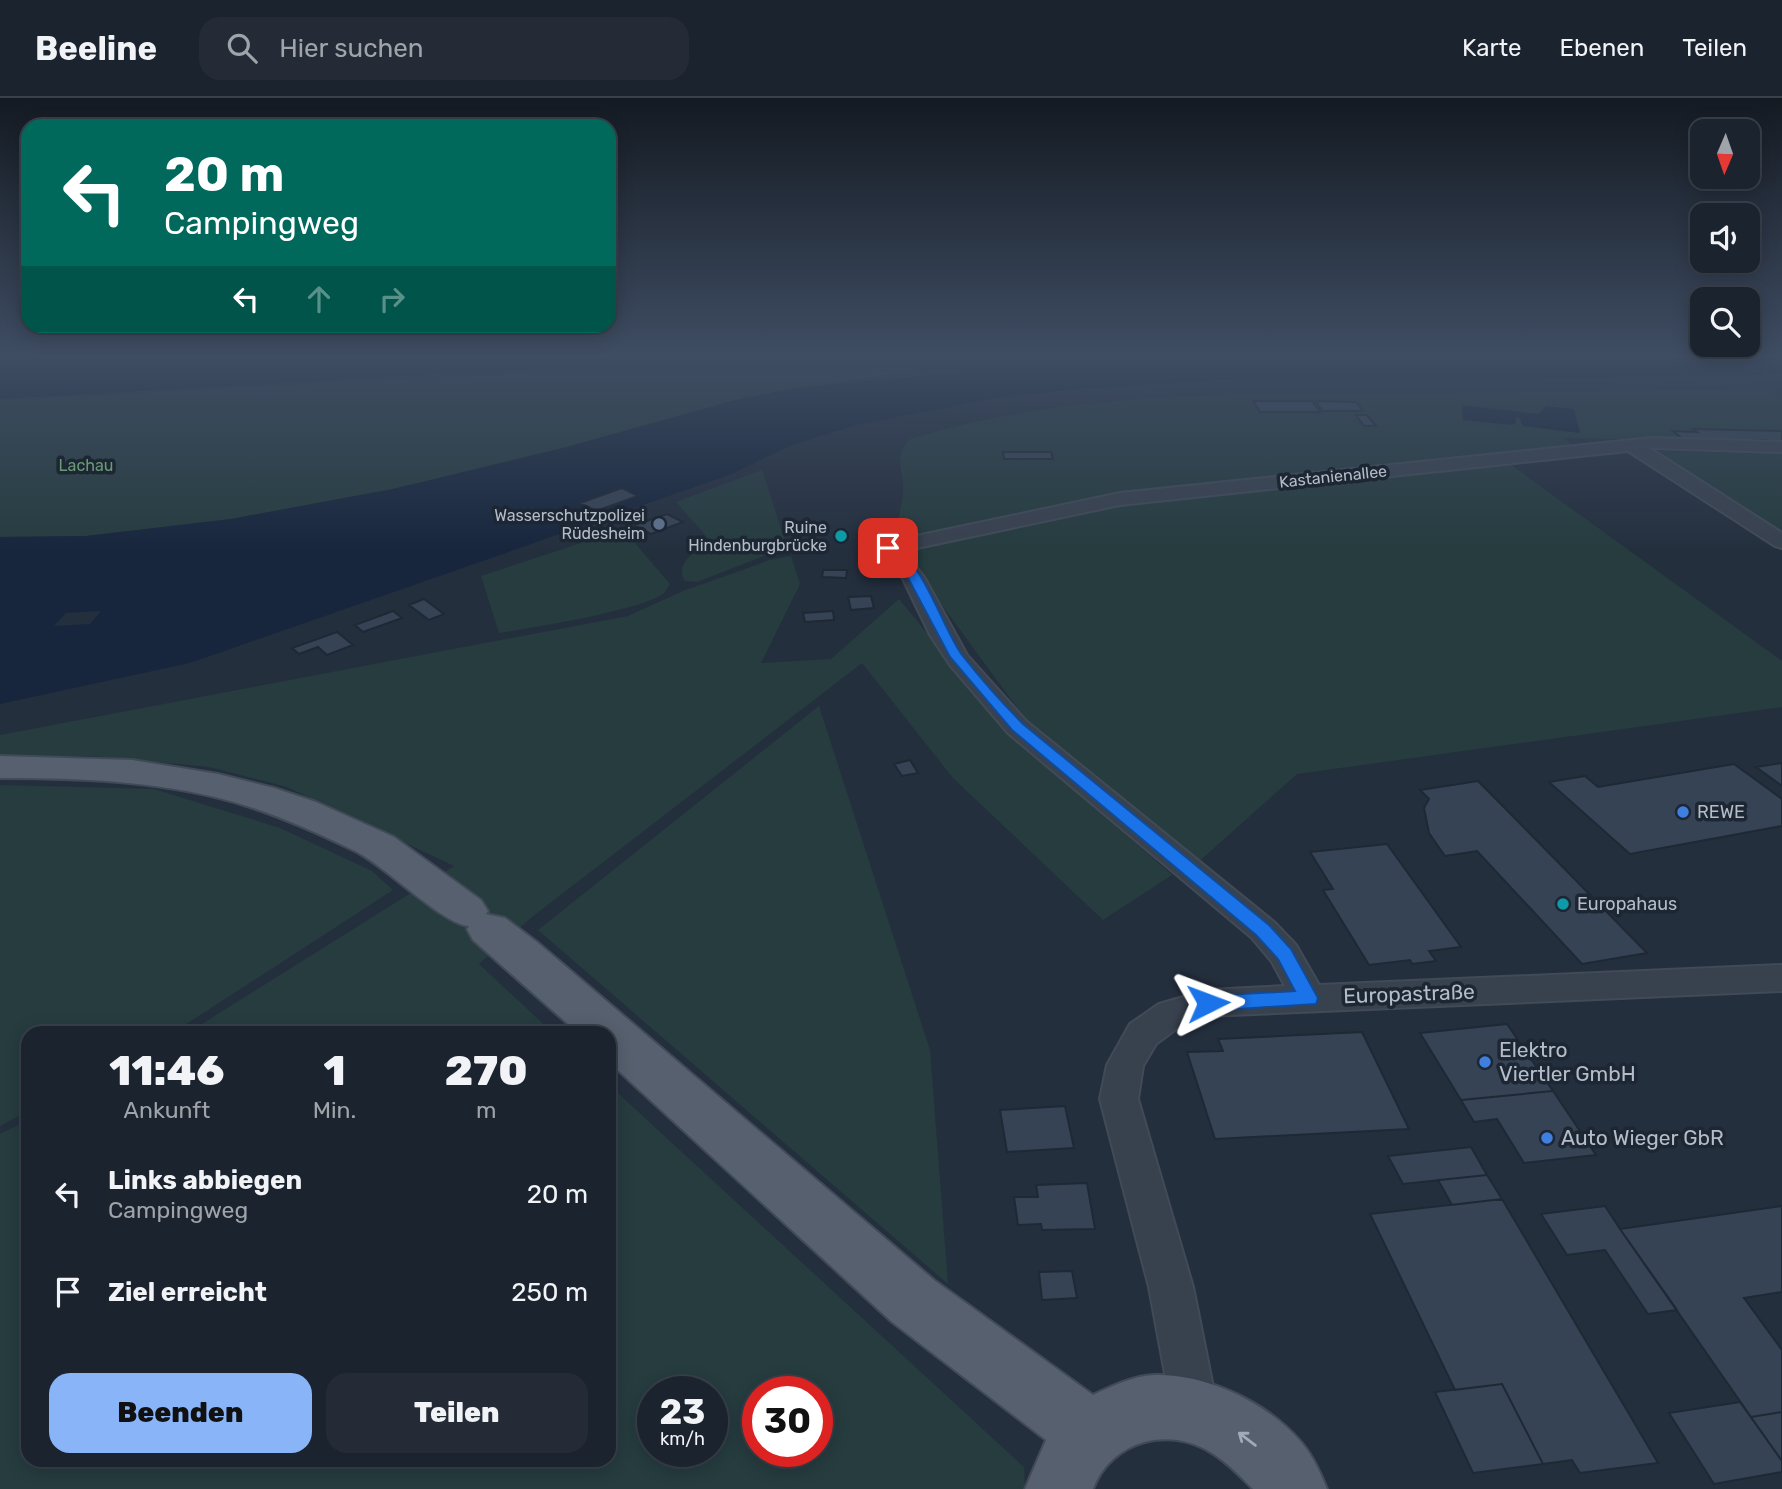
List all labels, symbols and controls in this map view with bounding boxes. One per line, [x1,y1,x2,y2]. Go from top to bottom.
search box [199,17,689,80]
text: Beeline [35,29,157,68]
icon: search [223,29,261,67]
text: Hier suchen [279,33,424,64]
text: Karte [1462,34,1522,62]
text: Ebenen [1560,34,1644,62]
text: Teilen [1682,34,1747,62]
north arrow [1690,119,1760,189]
map controls [1690,119,1760,357]
text: 20 m [164,145,285,203]
icon: left [49,147,140,238]
button: sound [1690,203,1760,273]
text: Campingweg [164,204,359,242]
icon: left [227,280,265,318]
icon: ahead [300,280,338,318]
icon: right [373,280,411,318]
button: search [1690,287,1760,357]
park label: Lachau [59,456,113,475]
street label: Kastanienallee [1278,461,1388,492]
place label: Wasserschutzpolizei Rüdesheim [494,506,645,543]
marker: Wasserschutzpolizei Rüdesheim [651,516,667,532]
place label: Ruine Hindenburgbrücke [688,518,827,555]
pin [858,518,918,578]
marker: Ruine Hindenburgbrücke [833,528,849,544]
icon: arrive [869,529,907,567]
place label: REWE [1697,801,1745,823]
marker: REWE [1675,804,1691,820]
place label: Europahaus [1577,893,1677,915]
marker: Europahaus [1555,896,1571,912]
position arrow [1171,966,1245,1040]
street label: Europastraße [1343,979,1475,1008]
place label: Elektro Viertler GmbH [1499,1037,1636,1086]
text: 11:46 [109,1046,224,1096]
text: 1 [323,1046,346,1096]
text: 270 [445,1046,528,1096]
marker: Elektro Viertler GmbH [1477,1054,1493,1070]
text: Ankunft [124,1096,210,1124]
text: Min. [313,1096,356,1124]
text: m [476,1096,496,1124]
place label: Auto Wieger GbR [1561,1125,1724,1150]
marker: Auto Wieger GbR [1539,1130,1555,1146]
text: Links abbiegen [108,1165,302,1196]
icon: left [49,1175,87,1213]
text: 20 m [527,1179,588,1210]
text: Campingweg [108,1196,248,1224]
icon: arrive [49,1273,87,1311]
text: Ziel erreicht [108,1277,267,1308]
text: 250 m [511,1277,588,1308]
button: Beenden [49,1373,312,1453]
button: Teilen [326,1373,588,1453]
speed limit sign: 30 [742,1376,833,1467]
text: 23 [660,1391,705,1433]
text: km/h [660,1428,705,1450]
one-way arrow [1239,1432,1257,1447]

